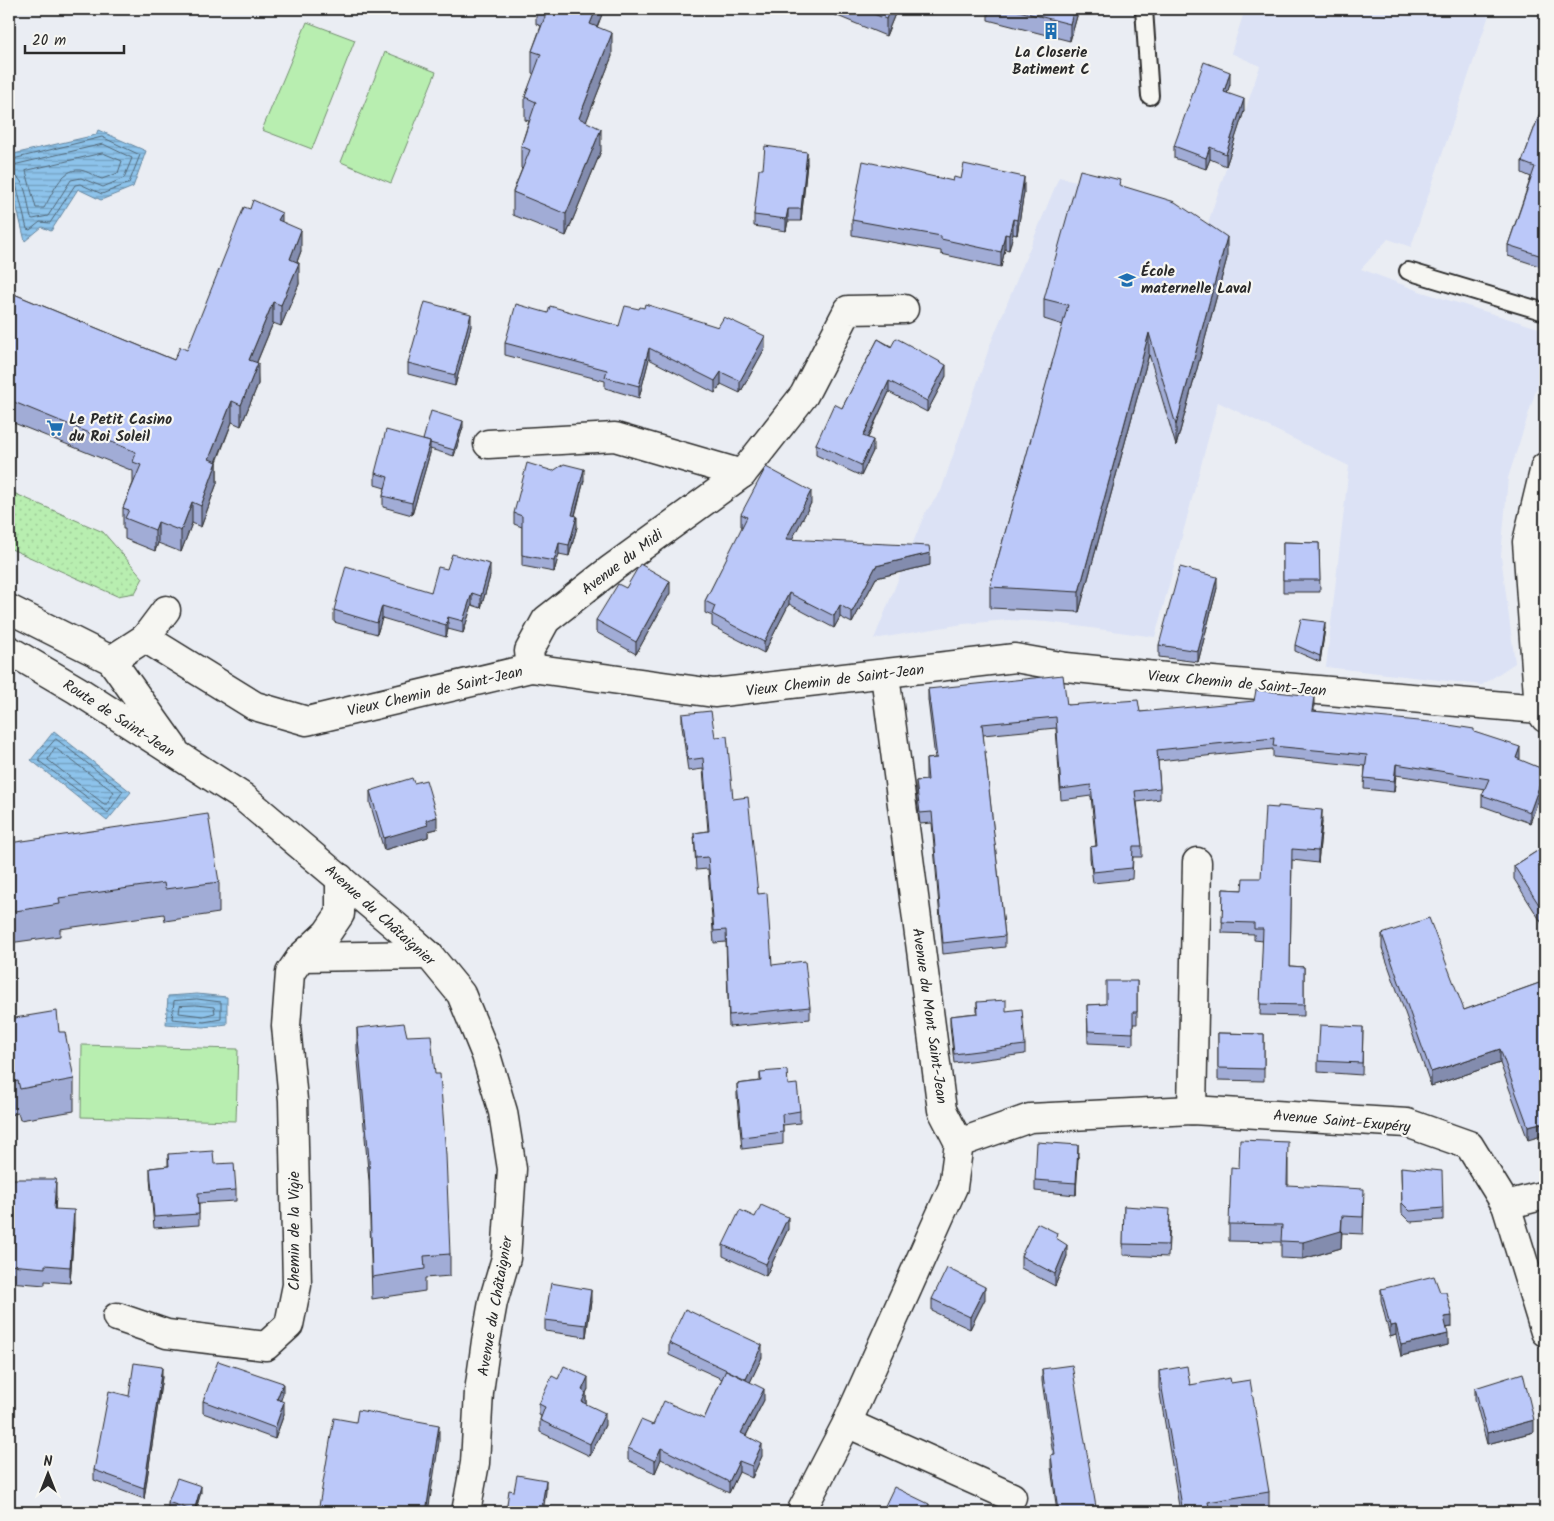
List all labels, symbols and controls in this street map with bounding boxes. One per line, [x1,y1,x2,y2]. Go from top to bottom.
building icon: La Closerie Batiment C [1041,21,1061,41]
scale bar [25,22,124,54]
text: 20 m [32,29,66,53]
place label: La Closerie Batiment C [1012,41,1090,82]
place label: École maternelle Laval [1141,260,1251,301]
school or university icon: École maternelle Laval [1117,270,1137,290]
place label: Le Petit Casino du Roi Soleil [69,408,172,449]
supermarket icon: Le Petit Casino du Roi Soleil [45,418,65,438]
street label: Avenue du Midi [577,523,670,602]
street label: Vieux Chemin de Saint-Jean [745,658,926,704]
street label: Vieux Chemin de Saint-Jean [345,660,525,724]
street label: Vieux Chemin de Saint-Jean [1146,664,1327,704]
street label: Route de Saint-Jean [58,673,179,764]
street label: Avenue du Châtaignier [319,859,441,973]
street label: Avenue du Mont Saint-Jean [905,927,953,1106]
street label: Avenue Saint-Exupéry [1272,1104,1412,1140]
street label: Chemin de la Vigie [283,1171,307,1291]
street label: Avenue du Châtaignier [472,1233,520,1378]
north arrow [22,1448,72,1498]
text: N [44,1451,53,1473]

